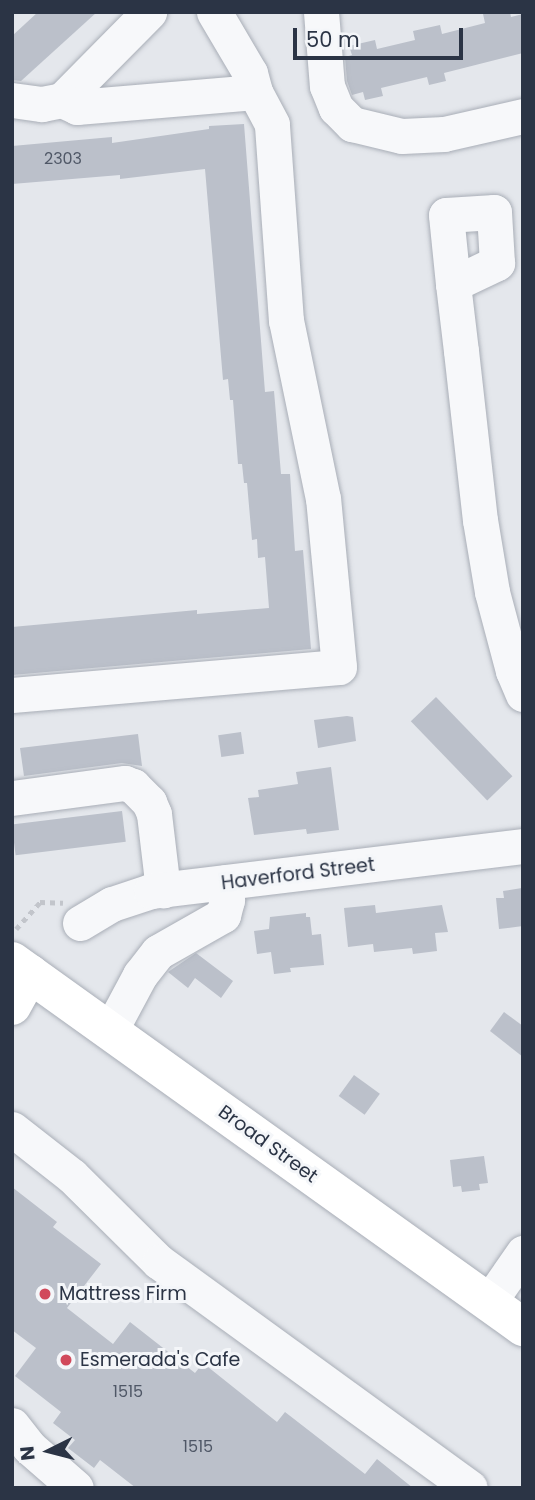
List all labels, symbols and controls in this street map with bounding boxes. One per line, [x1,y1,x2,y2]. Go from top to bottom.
scale bar [297,14,467,58]
text: 50 m [306,25,360,54]
house number: 2303 [44,149,82,169]
street label: Haverford Street [220,853,376,895]
street label: Broad Street [214,1100,322,1188]
place label: Mattress Firm [59,1283,187,1305]
marker: Mattress Firm [37,1286,53,1302]
place label: Esmerada's Cafe [80,1349,240,1371]
marker: Esmerada's Cafe [58,1352,74,1368]
house number: 1515 [113,1382,143,1402]
north arrow [14,1416,84,1486]
house number: 1515 [183,1437,213,1457]
text: N [13,1445,42,1462]

